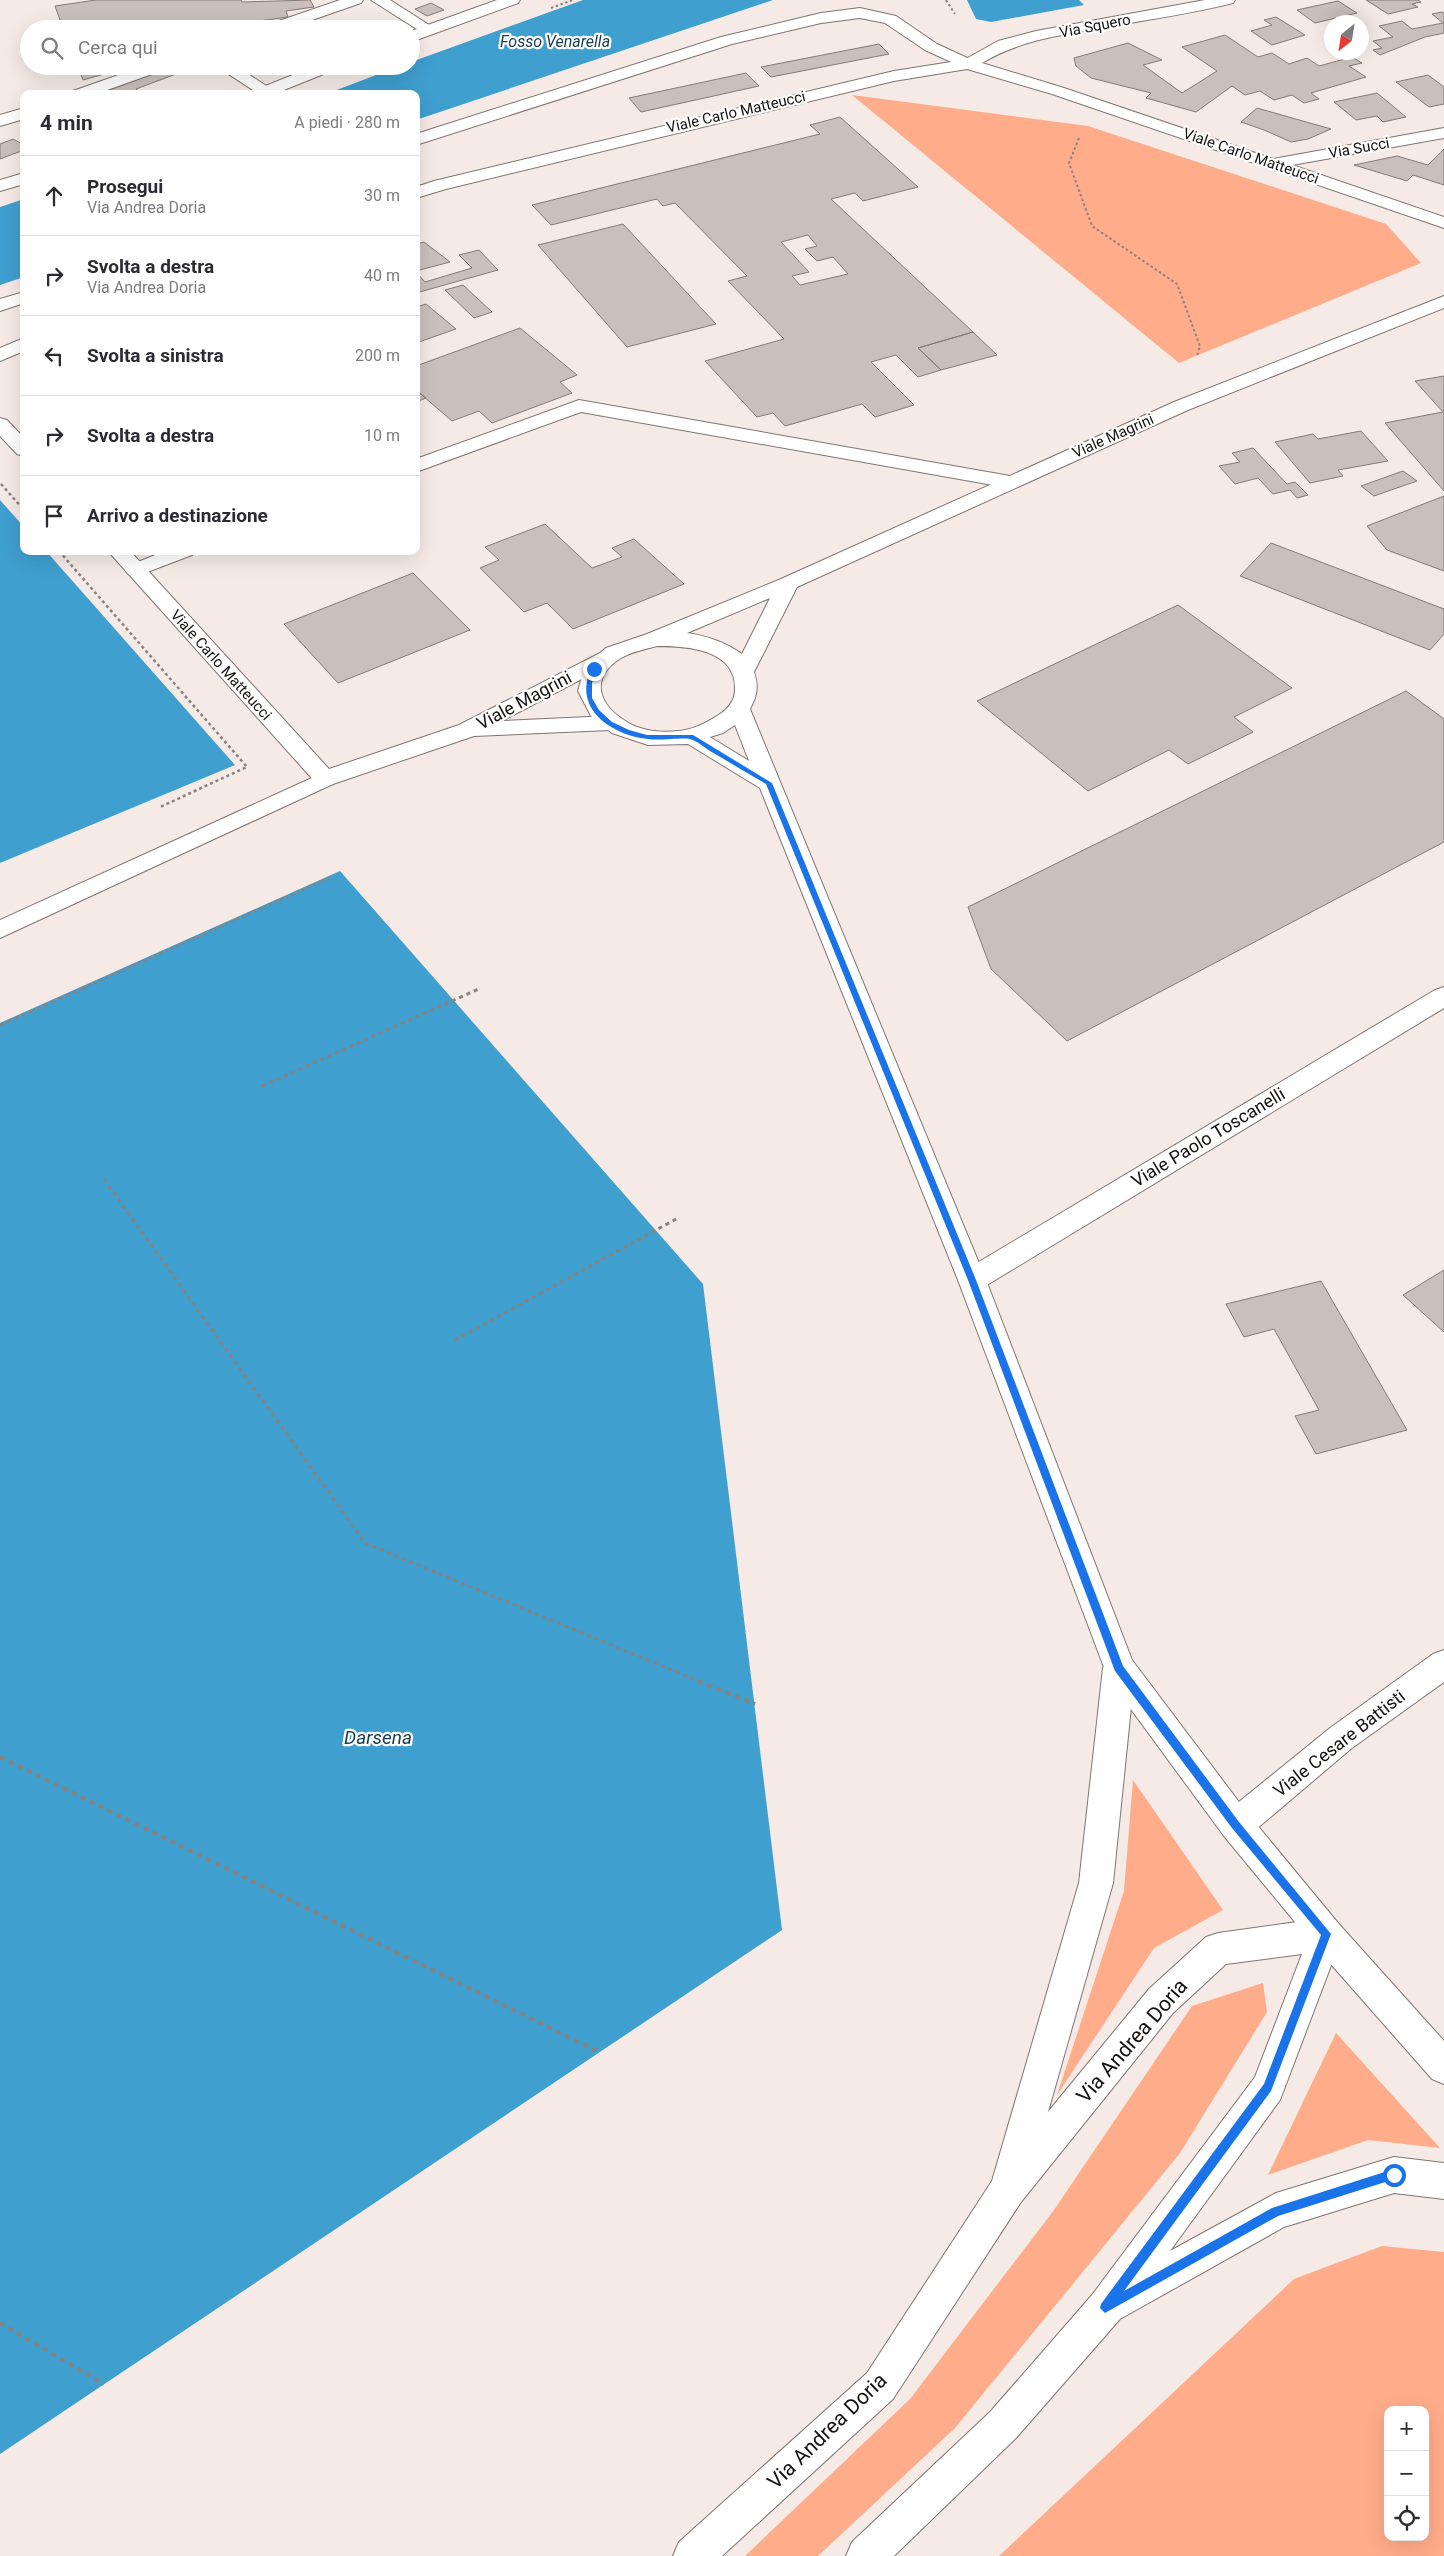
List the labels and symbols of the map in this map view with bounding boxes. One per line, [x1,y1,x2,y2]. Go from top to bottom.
street label: Via Squero [1058,10,1132,42]
north arrow [1324,15,1369,60]
water label: Fosso Venarella [500,32,610,51]
street label: Viale Carlo Matteucci [665,87,807,137]
street label: Viale Carlo Matteucci [1181,124,1321,188]
street label: Via Succi [1327,134,1391,162]
street label: Viale Magrini [1070,410,1156,462]
street label: Viale Carlo Matteucci [167,606,275,724]
route end [583,658,606,681]
street label: Viale Magrini [473,666,575,734]
street label: Viale Paolo Toscanelli [1127,1083,1289,1191]
street label: Viale Cesare Battisti [1269,1685,1409,1801]
water label: Darsena [344,1726,412,1749]
street label: Via Andrea Doria [1072,1974,1192,2108]
route start [1383,2164,1406,2187]
street label: Via Andrea Doria [762,2368,892,2494]

